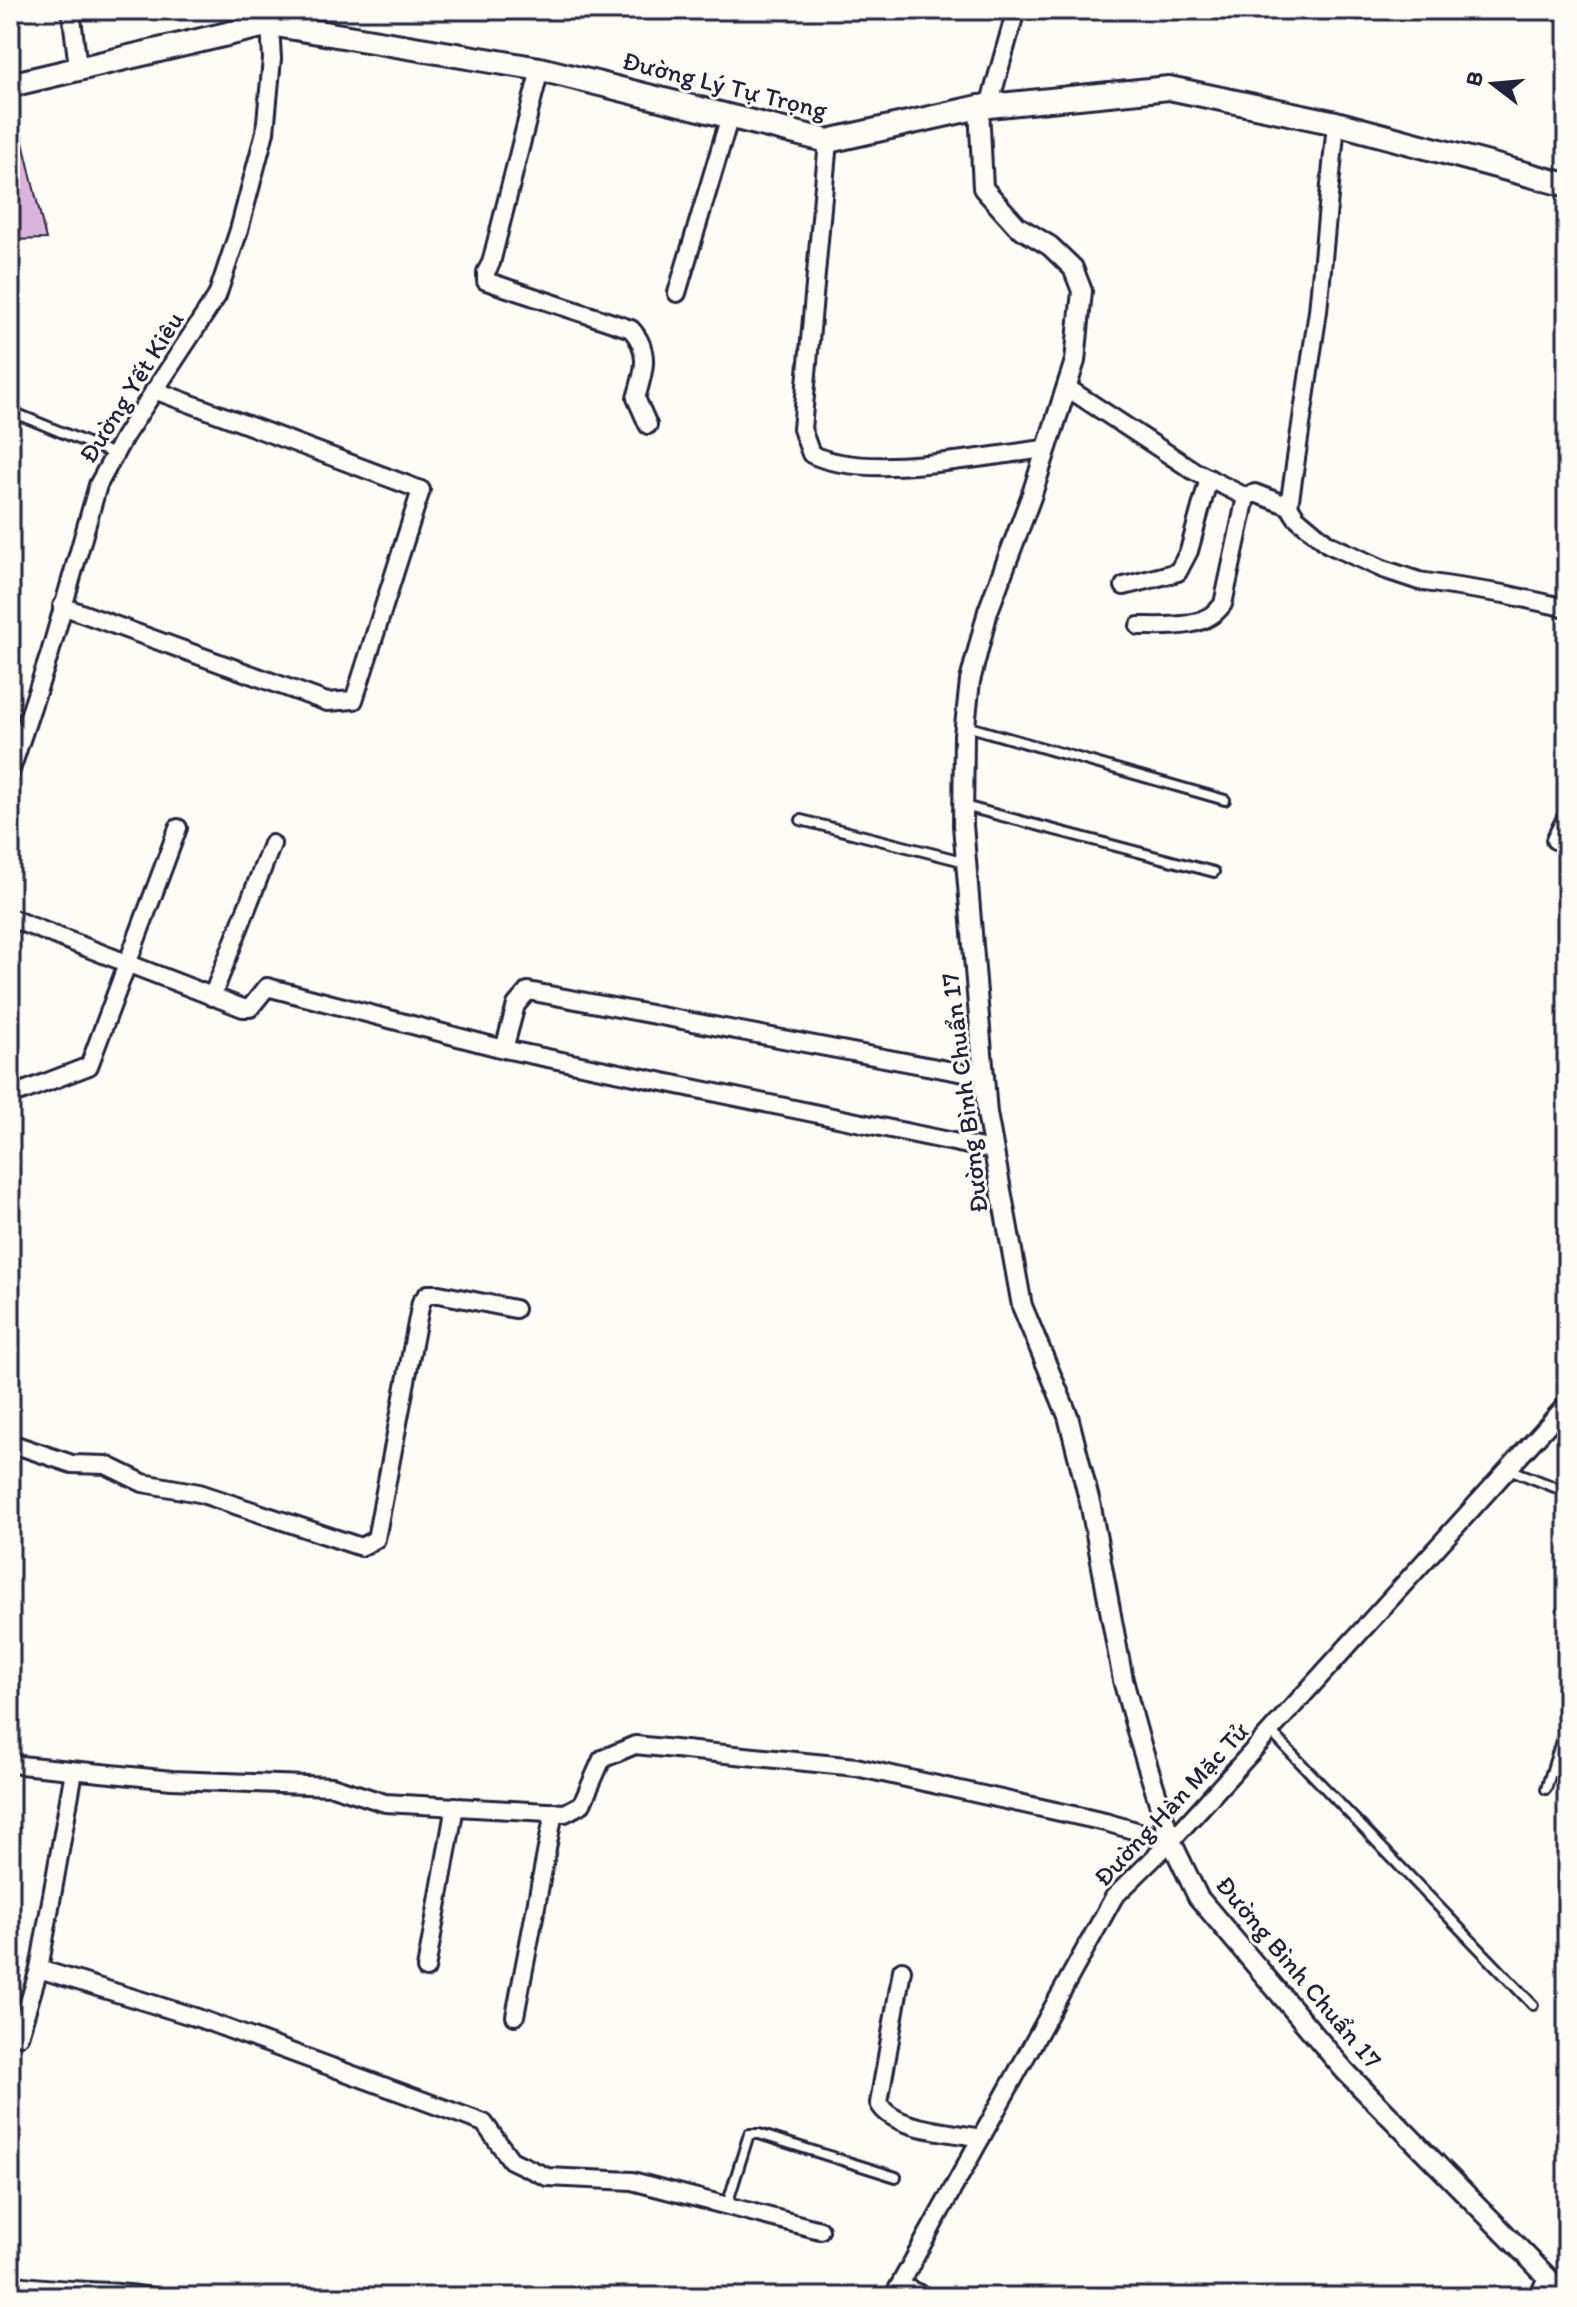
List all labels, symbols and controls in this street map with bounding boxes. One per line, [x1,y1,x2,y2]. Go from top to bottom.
street label: Đường Lý Tự Trọng [619,44,831,126]
north arrow [1453,44,1533,124]
text: B [1459,68,1489,89]
street label: Đường Yết Kiêu [72,305,190,469]
street label: Đường Bình Chuẩn 17 [933,971,995,1215]
street label: Đường Hàn Mặc Tử [1087,1715,1256,1893]
street label: Đường Bình Chuẩn 17 [1209,1869,1389,2075]

